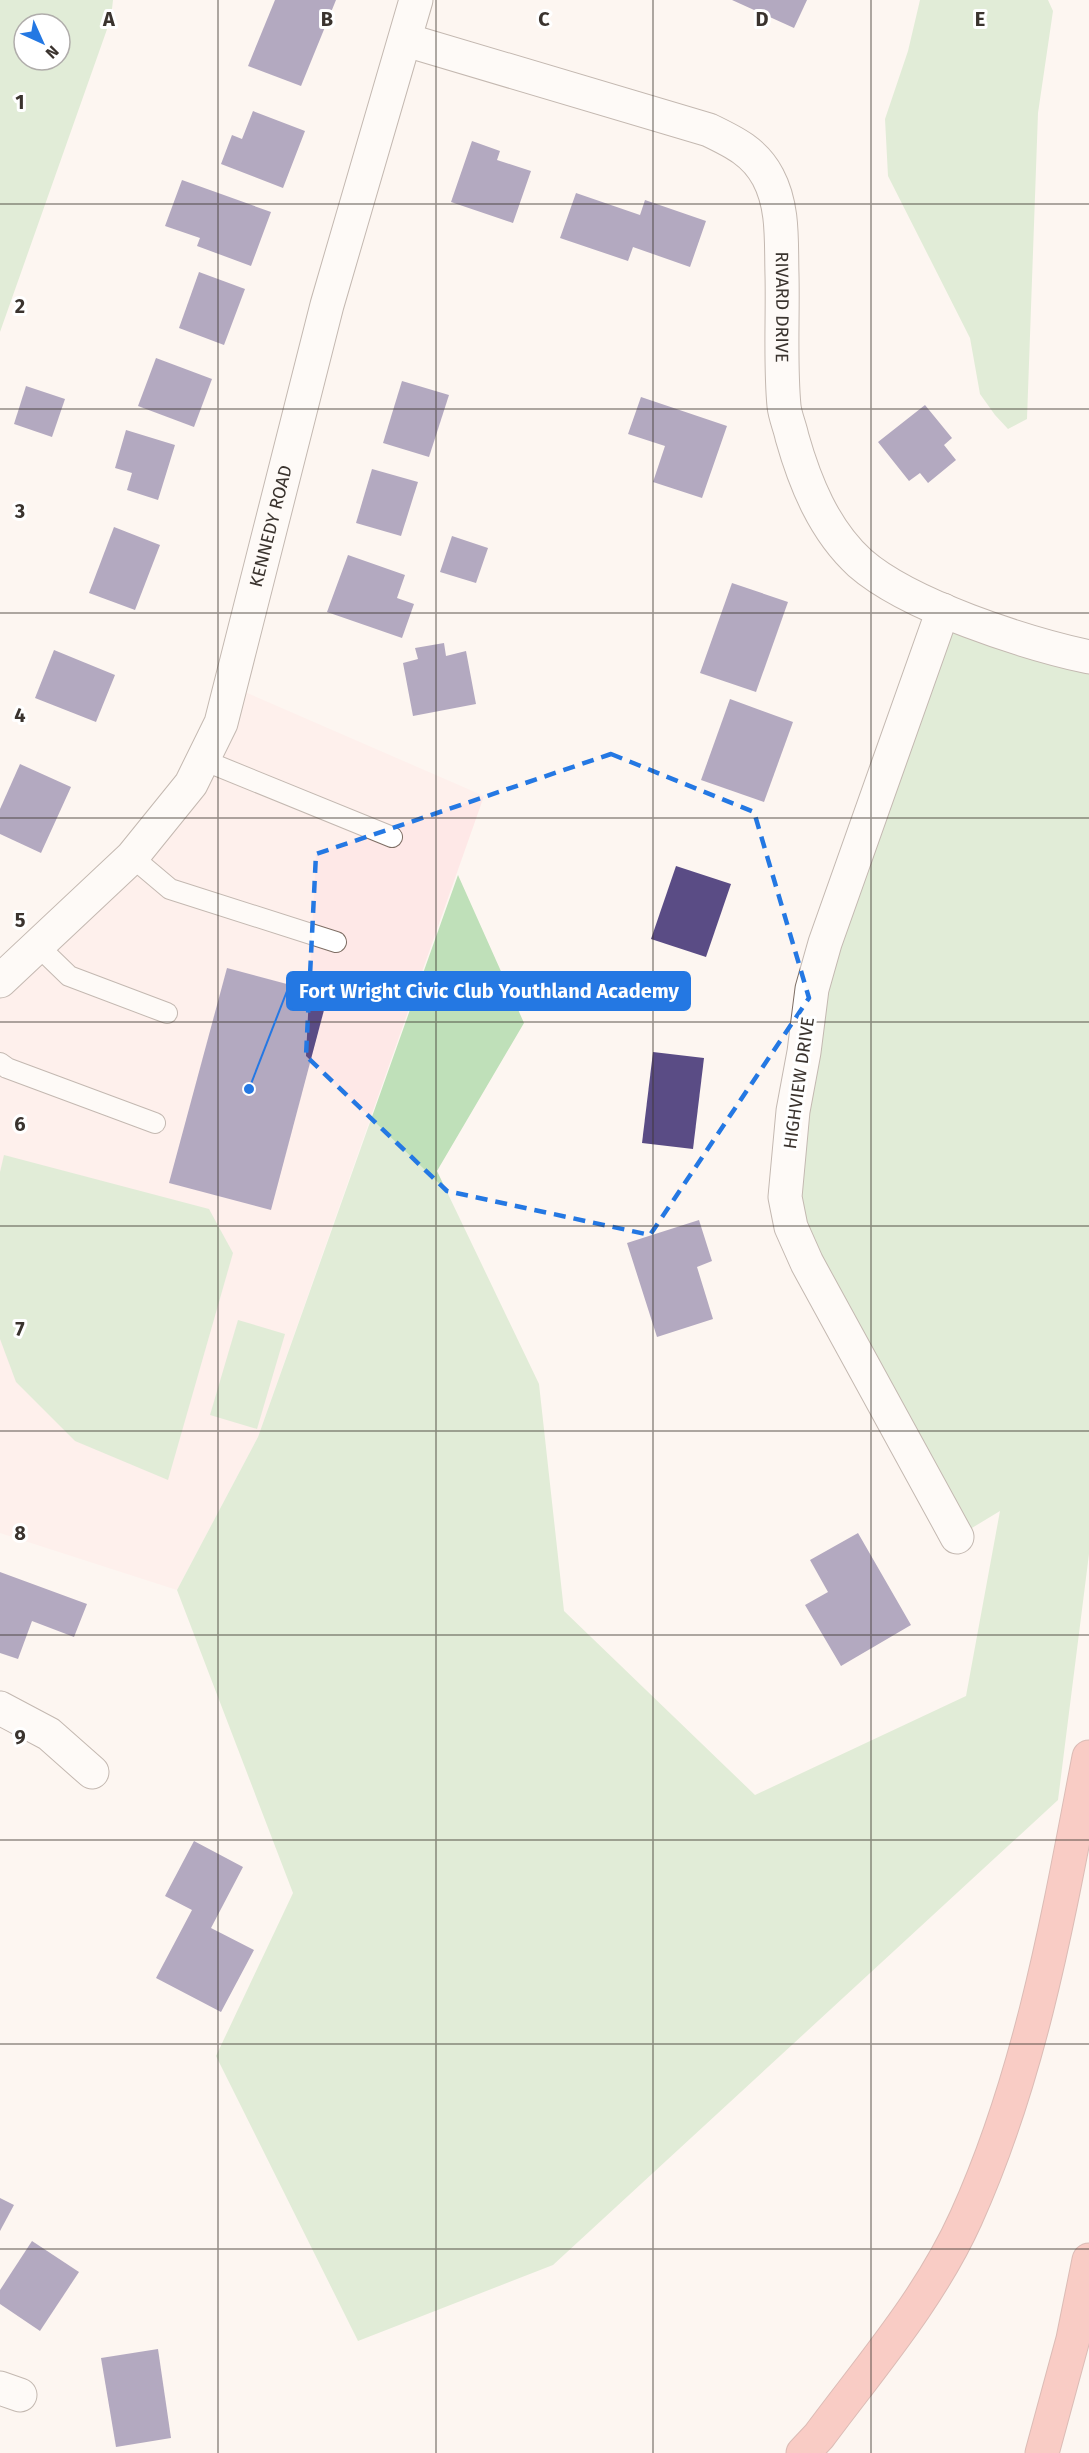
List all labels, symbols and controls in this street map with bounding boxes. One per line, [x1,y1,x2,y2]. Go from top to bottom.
text: A [102,7,116,31]
text: B [321,7,333,31]
text: C [538,7,550,31]
text: D [755,7,769,31]
text: E [975,7,985,31]
north arrow [12,12,72,72]
text: N [42,42,63,63]
text: 1 [15,90,25,114]
street label: RIVARD DRIVE [771,251,793,363]
text: 2 [15,294,25,318]
street label: KENNEDY ROAD [245,463,297,590]
text: 3 [14,499,25,523]
text: 4 [14,703,26,727]
text: 5 [15,908,26,932]
callout: Fort Wright Civic Club Youthland Academy [287,972,690,1010]
text: Fort Wright Civic Club Youthland Academy [299,979,680,1003]
street label: HIGHVIEW DRIVE [779,1016,819,1150]
text: 6 [14,1112,26,1136]
text: 7 [15,1317,25,1341]
text: 8 [14,1521,26,1545]
text: 9 [14,1725,26,1749]

